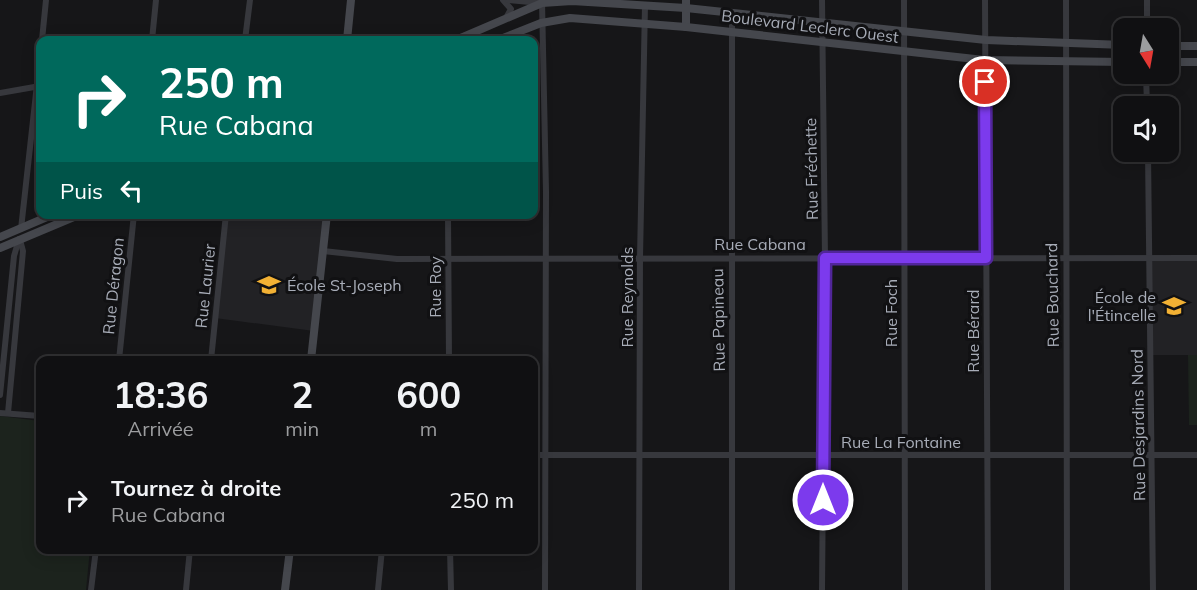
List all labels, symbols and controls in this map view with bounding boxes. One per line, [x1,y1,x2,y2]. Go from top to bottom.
street label: Boulevard Leclerc Ouest [720,5,900,47]
north arrow [1113,18,1179,84]
map controls [1113,18,1179,162]
text: 250 m [159,56,284,109]
pin [959,56,1010,107]
icon: right [60,60,138,138]
icon: arrive [968,65,1001,98]
button: sound [1113,96,1179,162]
text: Rue Cabana [159,108,314,142]
street label: Rue Fréchette [800,118,822,220]
icon: left [115,174,148,207]
text: Puis [60,177,103,205]
street label: Rue Cabana [714,234,806,254]
street label: Rue Déragon [98,237,128,335]
street label: Rue Laurier [191,243,219,329]
street label: Rue Bouchard [1041,243,1063,347]
street label: Rue Reynolds [617,246,637,348]
street label: Rue Roy [425,256,445,318]
street label: Rue Papineau [707,268,729,372]
school or university icon: École St-Joseph [256,272,282,298]
place label: École St-Joseph [287,275,402,295]
street label: Rue Foch [881,279,901,347]
place label: École de l'Étincelle [1088,287,1156,325]
street label: Rue Bérard [963,289,983,373]
school or university icon: École de l'Étincelle [1161,293,1187,319]
street label: Rue Desjardins Nord [1127,349,1149,501]
text: 18:36 [113,372,208,417]
text: 2 [291,372,313,417]
text: 600 [396,372,461,417]
text: Arrivée [128,416,194,441]
text: min [285,416,319,441]
text: m [420,416,437,441]
street label: Rue La Fontaine [841,432,961,452]
position arrow [791,468,855,532]
text: Tournez à droite [111,474,281,502]
icon: right [60,484,93,517]
text: 250 m [449,486,514,514]
text: Rue Cabana [111,502,226,527]

